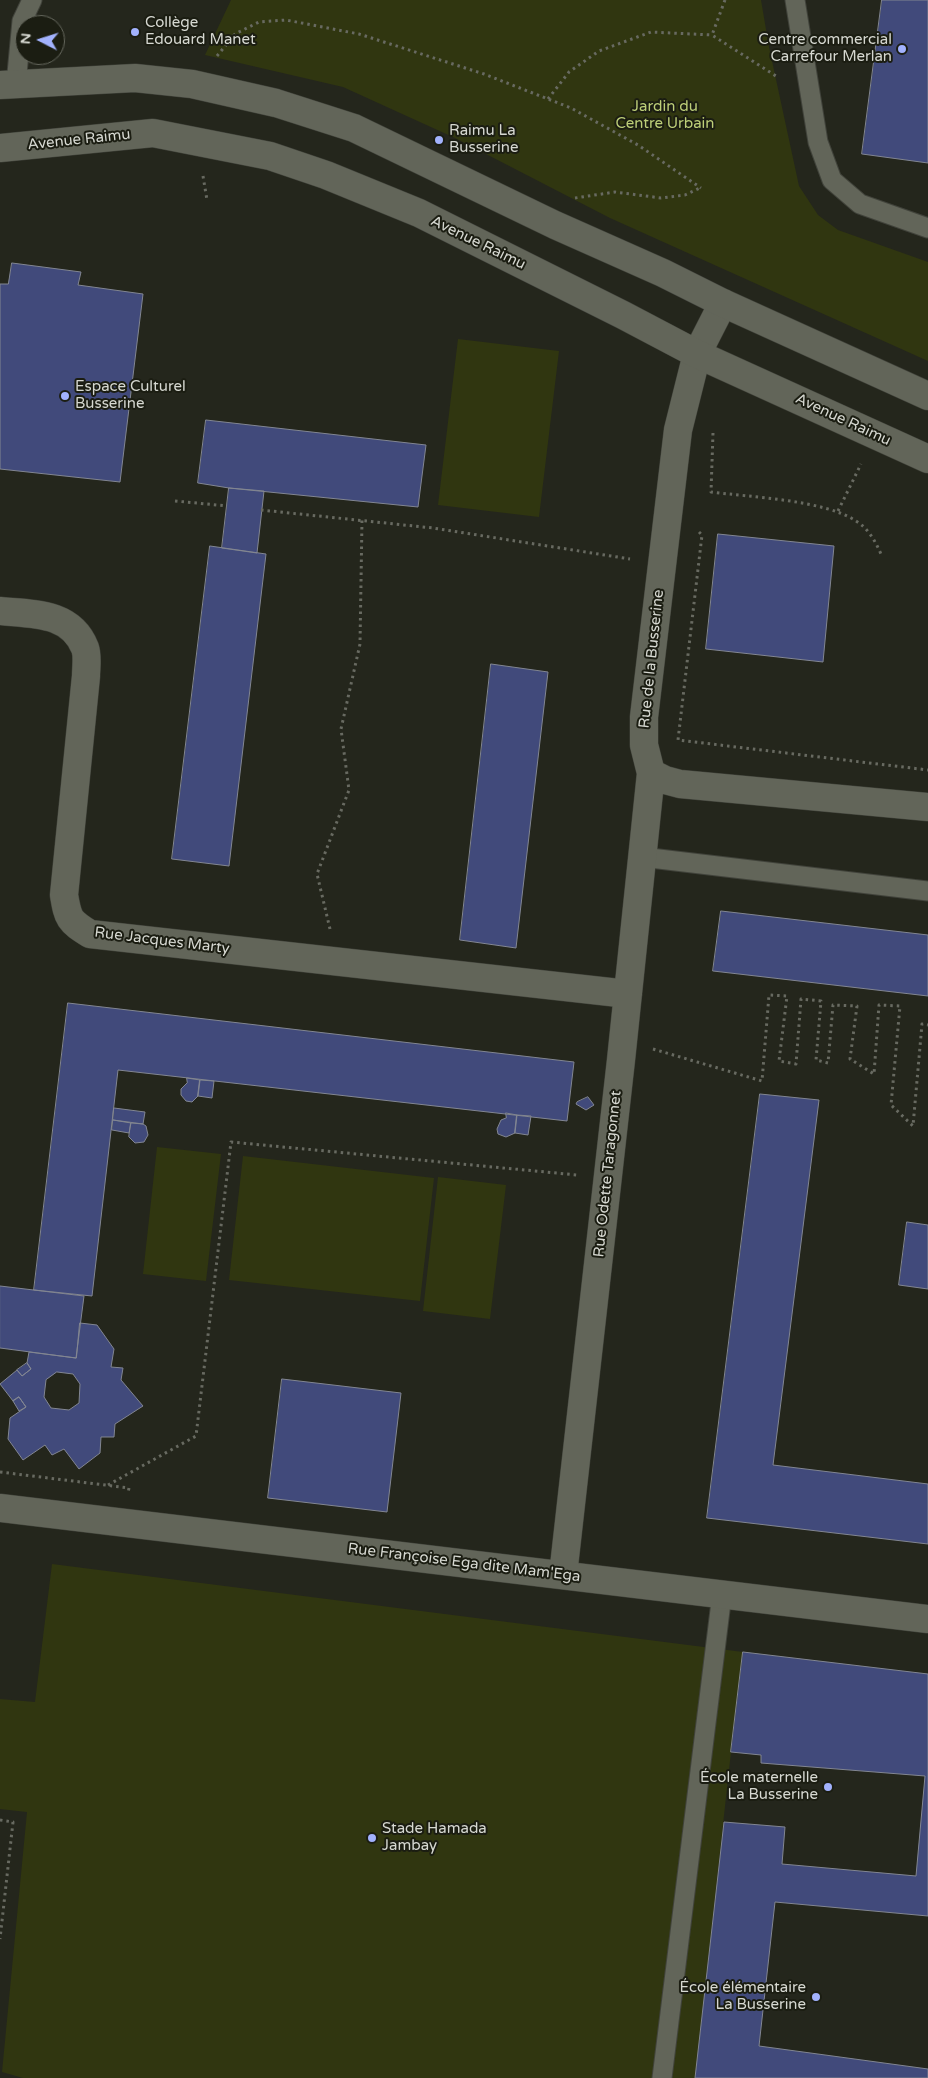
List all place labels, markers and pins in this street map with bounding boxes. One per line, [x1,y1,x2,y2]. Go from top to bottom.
place label: Collège Edouard Manet [145,14,256,49]
marker: Collège Edouard Manet [129,26,141,38]
place label: Centre commercial Carrefour Merlan [758,31,892,66]
marker: Centre commercial Carrefour Merlan [896,43,908,55]
place label: Raimu La Busserine [449,122,518,157]
marker: Raimu La Busserine [433,134,445,146]
place label: Espace Culturel Busserine [75,378,186,413]
marker: Espace Culturel Busserine [59,390,71,402]
place label: École maternelle La Busserine [700,1769,818,1804]
marker: École maternelle La Busserine [822,1781,834,1793]
place label: Stade Hamada Jambay [382,1820,487,1855]
marker: Stade Hamada Jambay [366,1832,378,1844]
place label: École élémentaire La Busserine [680,1979,806,2014]
marker: École élémentaire La Busserine [810,1991,822,2003]

